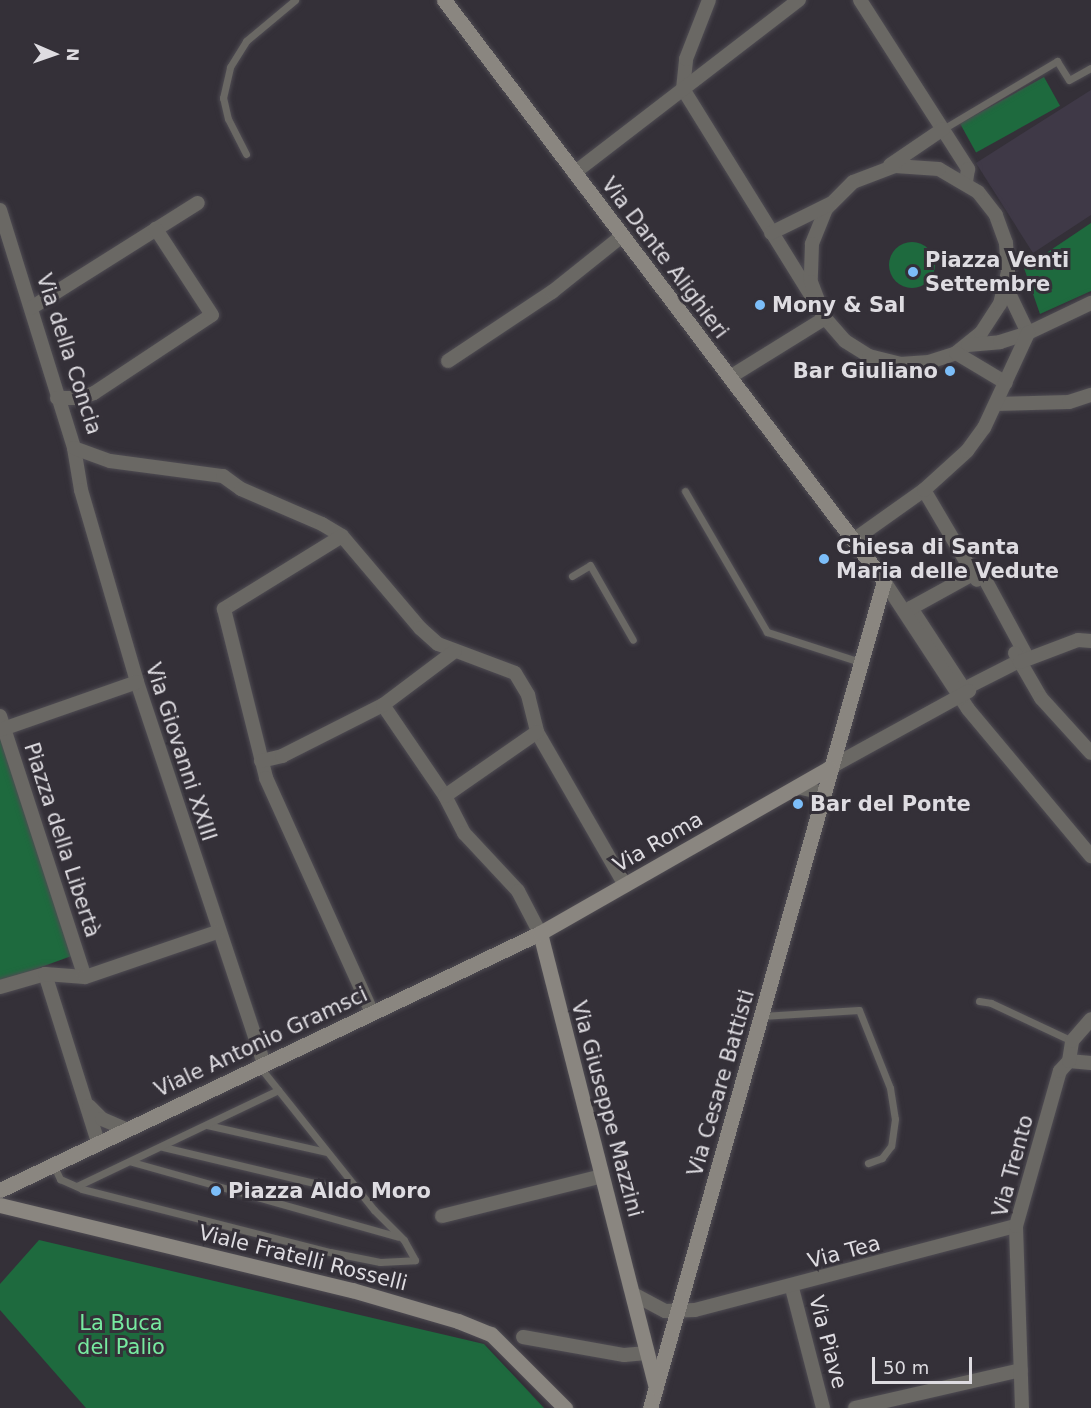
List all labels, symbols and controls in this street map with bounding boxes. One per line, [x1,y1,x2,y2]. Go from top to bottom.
north arrow [24,24,84,84]
text: N [63,48,82,62]
street label: Via Dante Alighieri [596,172,734,344]
place label: Piazza Venti Settembre [925,247,1069,297]
marker: Piazza Venti Settembre [906,265,920,279]
street label: Via della Concia [31,270,107,438]
place label: Mony & Sal [772,292,905,318]
marker: Mony & Sal [753,298,767,312]
place label: Bar Giuliano [793,358,938,384]
marker: Bar Giuliano [943,364,957,378]
place label: Chiesa di Santa Maria delle Vedute [836,534,1059,584]
marker: Chiesa di Santa Maria delle Vedute [817,552,831,566]
street label: Via Giovanni XXIII [140,660,222,844]
street label: Piazza della Libertà [19,739,105,941]
place label: Bar del Ponte [810,791,971,817]
marker: Bar del Ponte [791,797,805,811]
street label: Via Roma [609,806,707,878]
street label: Viale Antonio Gramsci [151,982,371,1102]
street label: Via Cesare Battisti [682,987,760,1179]
street label: Via Giuseppe Mazzini [566,998,648,1220]
street label: Via Trento [987,1112,1039,1220]
place label: Piazza Aldo Moro [228,1178,431,1204]
marker: Piazza Aldo Moro [209,1184,223,1198]
street label: Viale Fratelli Rosselli [196,1220,410,1296]
street label: Via Tea [805,1230,883,1274]
street label: Via Piave [803,1293,853,1391]
park label: La Buca del Palio [77,1310,165,1360]
scale bar [875,1345,976,1383]
text: 50 m [883,1357,929,1378]

